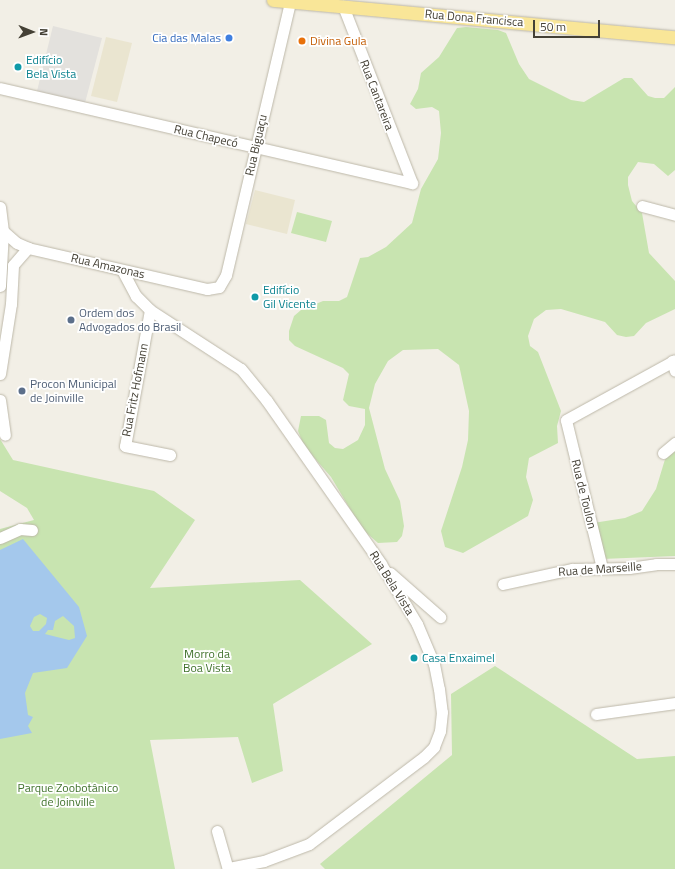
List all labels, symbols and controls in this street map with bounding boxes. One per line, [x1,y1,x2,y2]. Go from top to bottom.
street label: Rua Dona Francisca [424,7,524,29]
north arrow [12,12,52,52]
scale bar [535,12,602,38]
text: 50 m [540,17,566,36]
text: N [36,28,52,36]
place label: Cia das Malas [152,31,221,45]
marker: Cia das Malas [224,33,234,43]
place label: Divina Gula [310,34,366,48]
marker: Divina Gula [297,36,307,46]
place label: Edifício Bela Vista [26,53,76,81]
street label: Rua Cantareira [357,58,397,132]
marker: Edifício Bela Vista [13,62,23,72]
street label: Rua Biguaçu [242,113,270,177]
street label: Rua Chapecó [173,122,239,150]
street label: Rua Amazonas [70,251,146,281]
place label: Edifício Gil Vicente [263,283,316,311]
marker: Edifício Gil Vicente [250,292,260,302]
place label: Ordem dos Advogados do Brasil [79,306,181,334]
marker: Ordem dos Advogados do Brasil [66,315,76,325]
street label: Rua Fritz Hofmann [119,342,151,438]
place label: Procon Municipal de Joinville [30,377,117,405]
marker: Procon Municipal de Joinville [17,386,27,396]
street label: Rua de Toulon [568,458,600,530]
street label: Rua Bela Vista [367,548,417,618]
street label: Rua de Marseille [558,559,642,579]
park label: Morro da Boa Vista [183,647,231,675]
place label: Casa Enxaimel [422,651,495,665]
marker: Casa Enxaimel [409,653,419,663]
park label: Parque Zoobotânico de Joinville [18,781,118,809]

